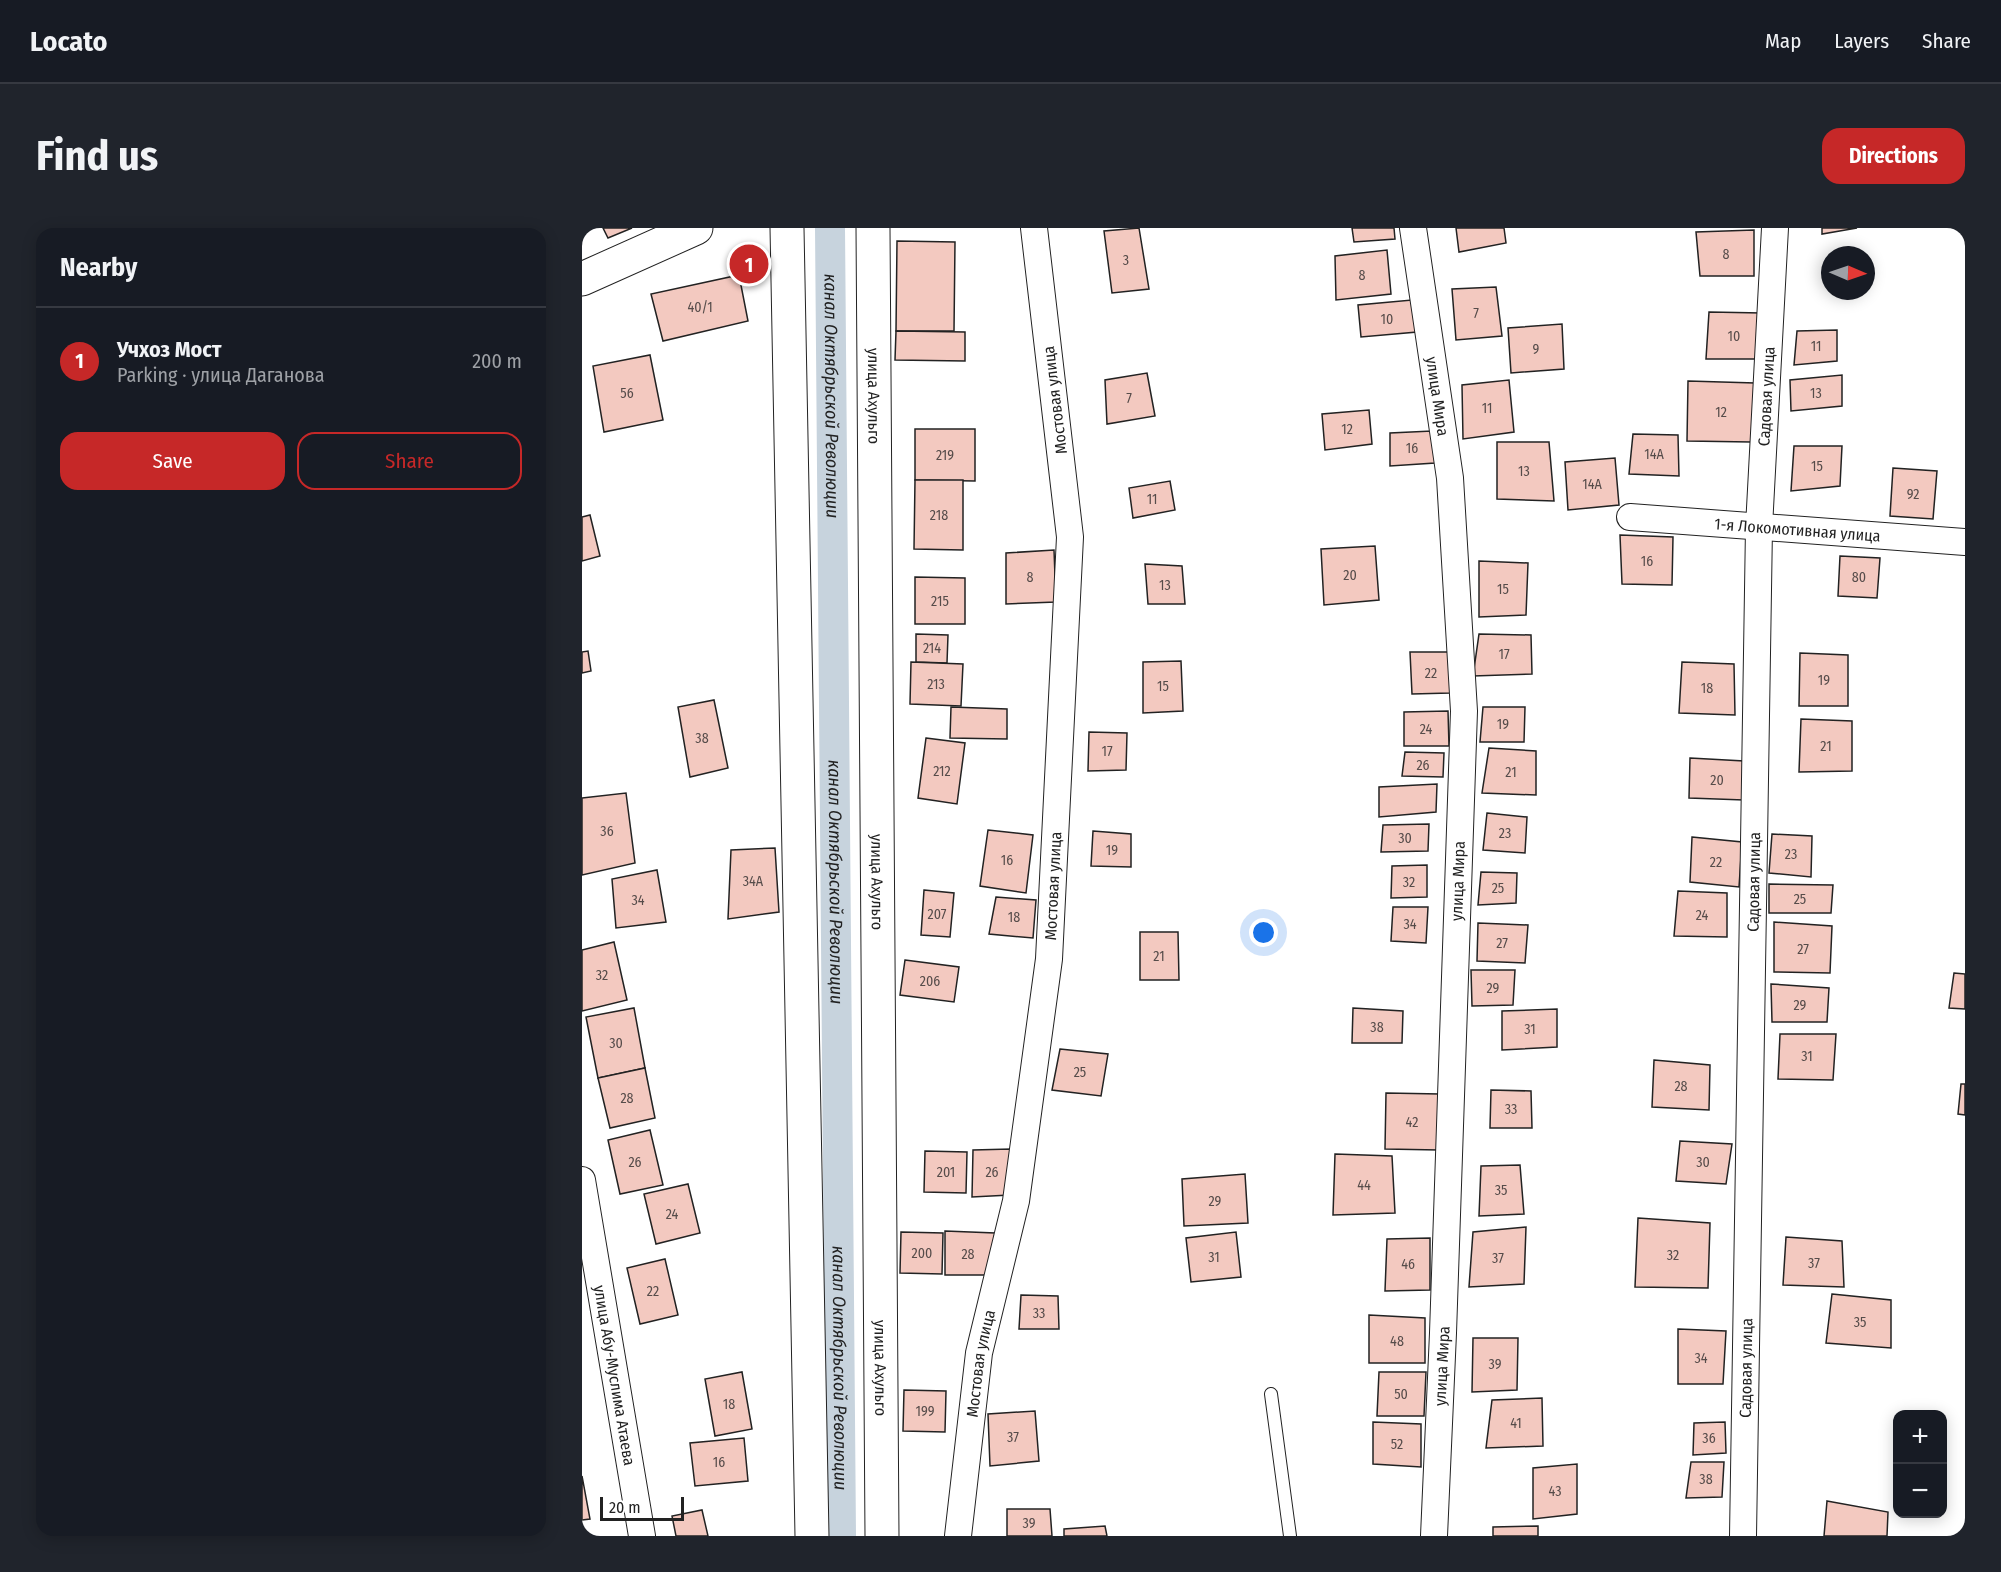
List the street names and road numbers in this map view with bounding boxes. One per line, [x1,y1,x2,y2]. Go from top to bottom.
street label: Мостовая улица [1039,345,1071,455]
street label: Садовая улица [1754,346,1778,447]
street label: улица Ахульго [864,348,884,444]
street label: улица Мира [1423,355,1453,437]
street label: 1-я Локомотивная улица [1714,514,1881,545]
street label: Мостовая улица [1040,831,1065,941]
street label: Садовая улица [1743,832,1764,932]
street label: улица Ахульго [868,834,887,930]
street label: улица Мира [1447,841,1469,921]
street label: улица Абу-Муслима Атаева [590,1284,639,1467]
street label: Мостовая улица [962,1308,999,1418]
street label: Садовая улица [1735,1318,1756,1418]
street label: улица Ахульго [871,1320,891,1416]
street label: улица Мира [1430,1325,1454,1406]

